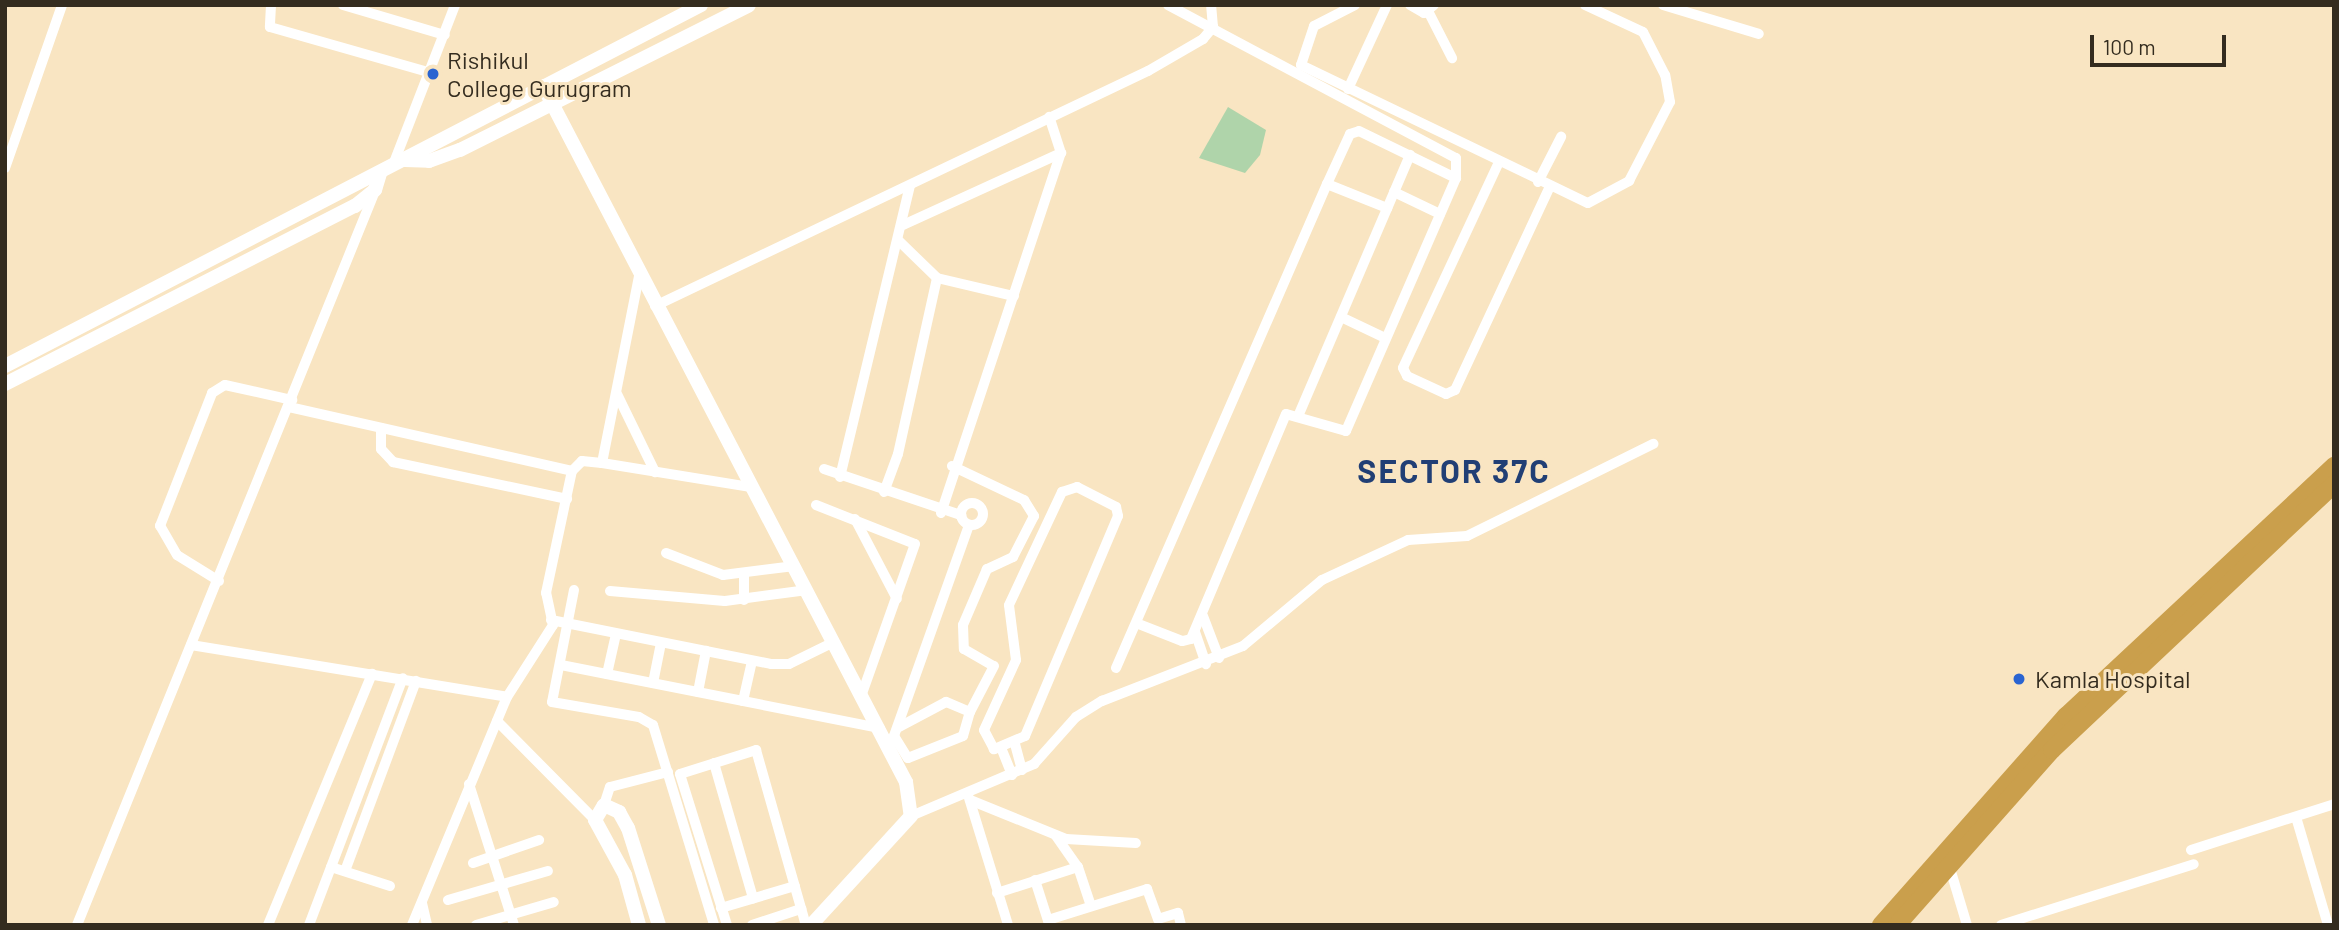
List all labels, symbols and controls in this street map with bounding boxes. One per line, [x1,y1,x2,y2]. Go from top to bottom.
scale bar [2094,21,2230,65]
text: 100 m [2103,34,2156,59]
place label: Rishikul College Gurugram [447,46,632,102]
marker: Rishikul College Gurugram [425,66,441,82]
district label: SECTOR 37C [1359,451,1549,489]
place label: Kamla Hospital [2035,665,2191,693]
marker: Kamla Hospital [2009,669,2029,689]

